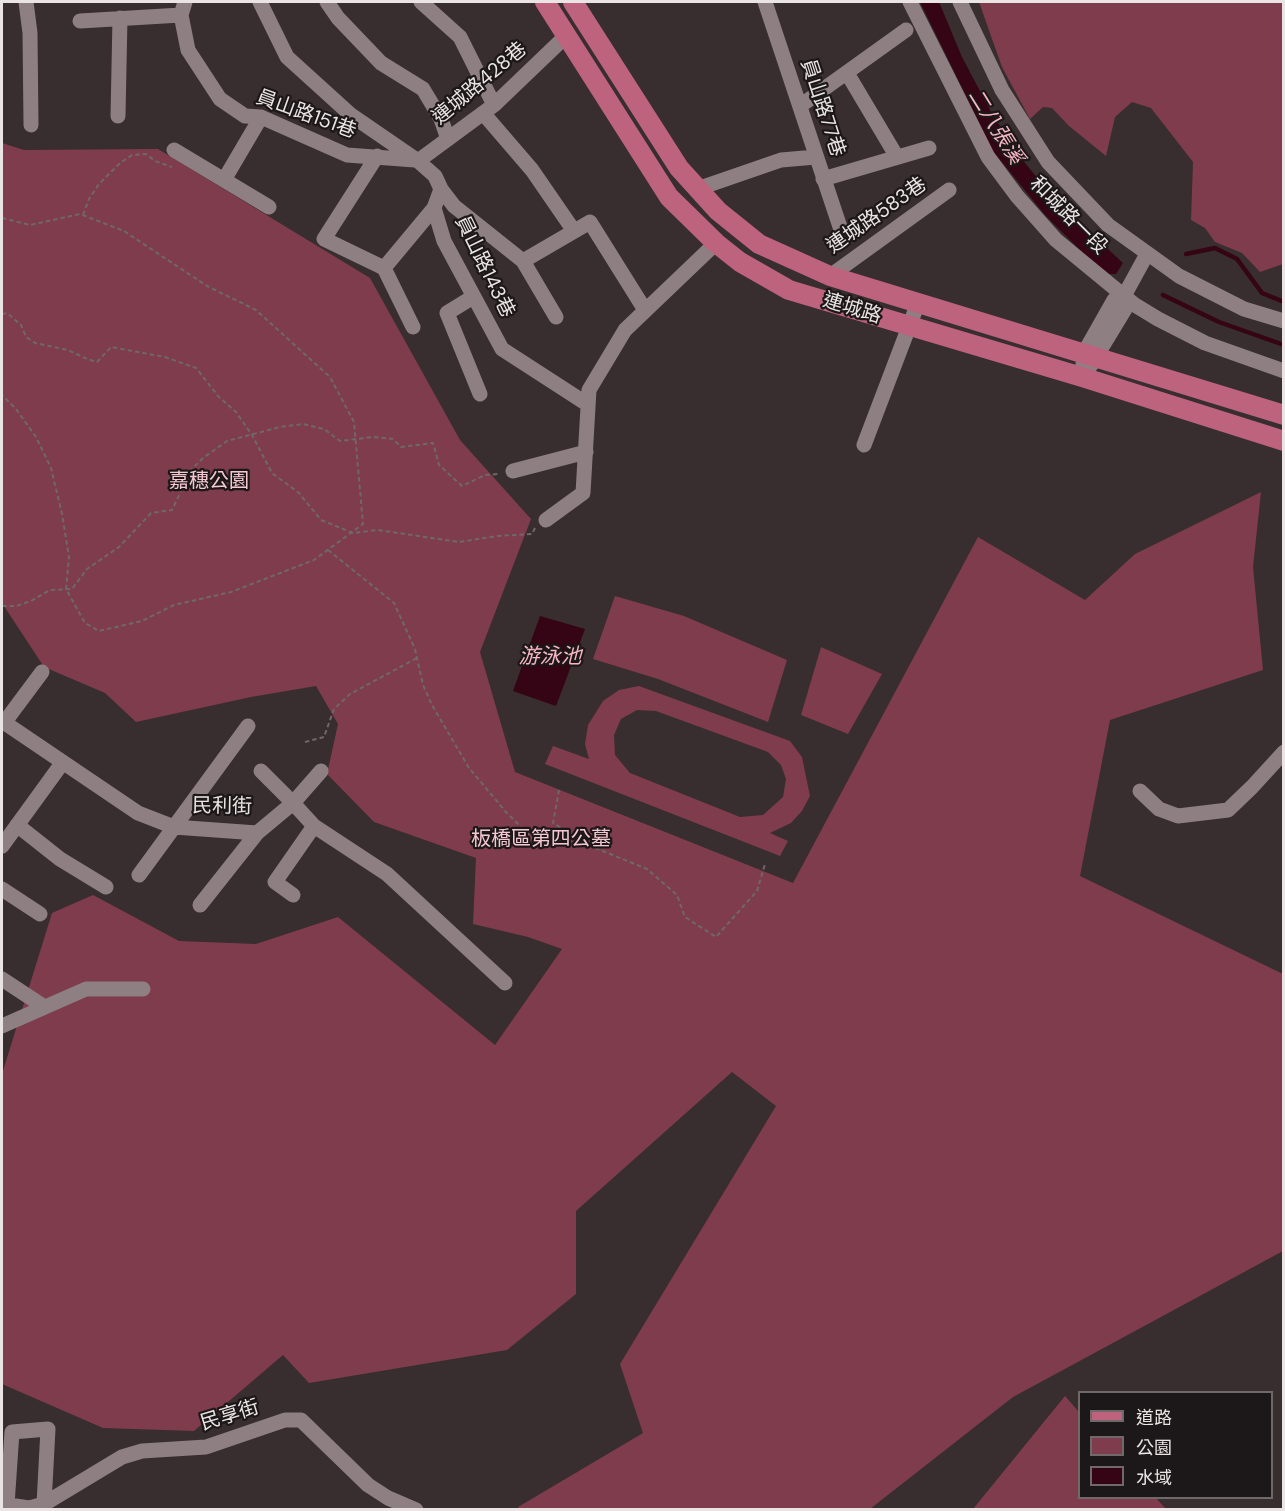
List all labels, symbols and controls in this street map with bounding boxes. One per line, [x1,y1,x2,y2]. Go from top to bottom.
street label: 連城路428巷 [428,38,532,130]
street label: 員山路77巷 [795,56,849,160]
water label: 二八張溪 [962,85,1028,169]
street label: 員山路151巷 [253,86,359,144]
street label: 和城路一段 [1024,172,1112,260]
street label: 連城路583巷 [823,173,931,259]
street label: 員山路143巷 [449,212,519,322]
street label: 連城路 [820,289,884,329]
park label: 嘉穗公園 [169,470,249,494]
water label: 游泳池 [519,644,581,670]
street label: 民利街 [192,794,252,820]
park label: 板橋區第四公墓 [471,828,611,852]
legend [1078,1391,1273,1499]
street label: 民享街 [198,1396,262,1436]
text: 道路 [1136,1406,1172,1430]
text: 公園 [1136,1436,1172,1460]
text: 水域 [1136,1466,1172,1490]

